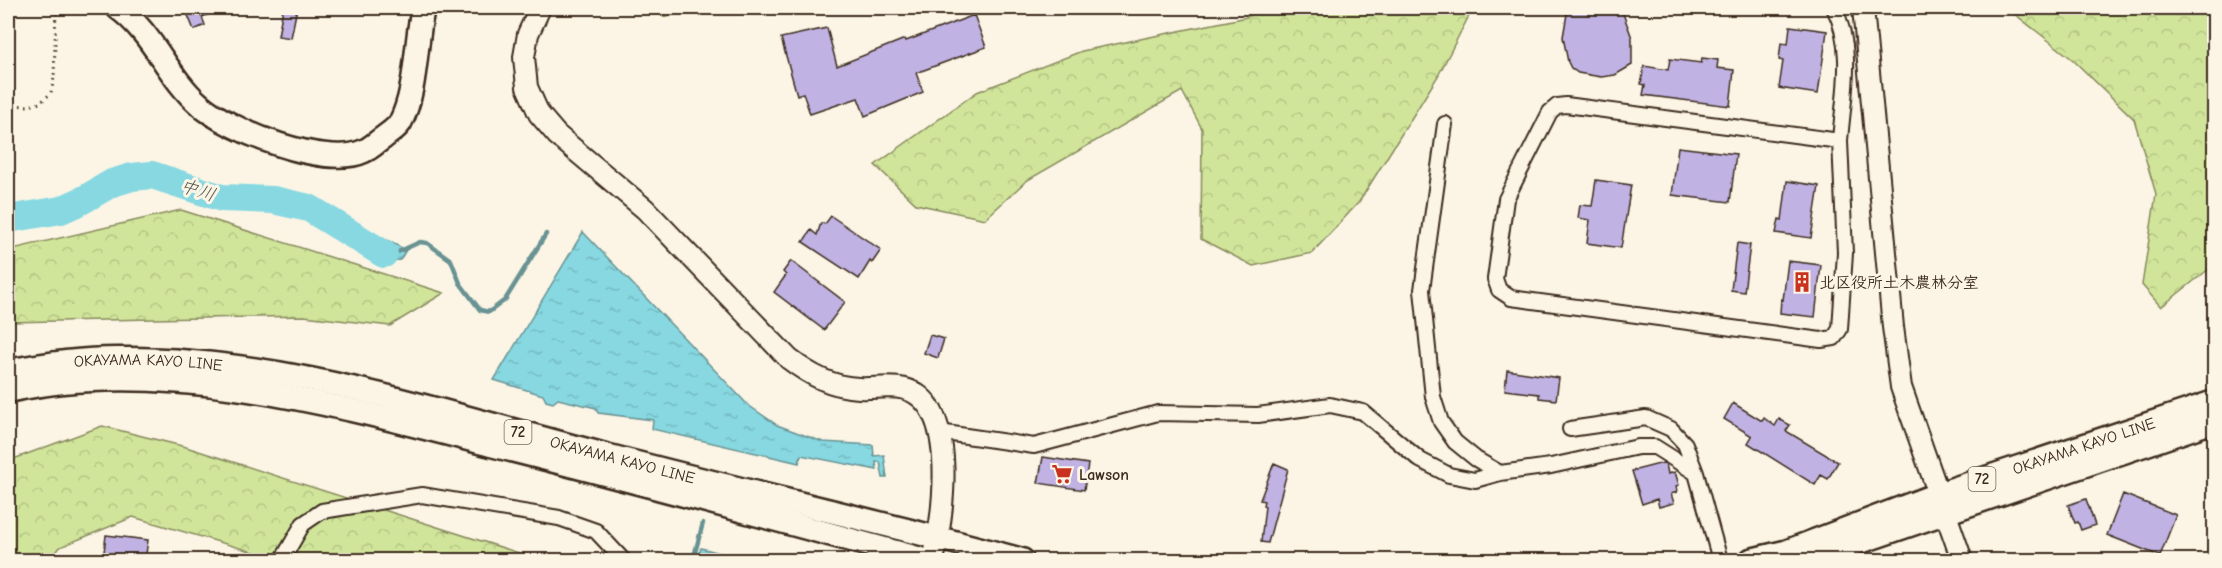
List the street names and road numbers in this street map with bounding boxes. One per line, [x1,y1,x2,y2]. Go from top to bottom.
street label: OKAYAMA KAYO LINE [73,351,224,375]
street label: OKAYAMA KAYO LINE [2010,414,2158,479]
road number: 72 [504,420,532,444]
street label: OKAYAMA KAYO LINE [548,433,697,488]
road number: 72 [1968,467,1996,491]

